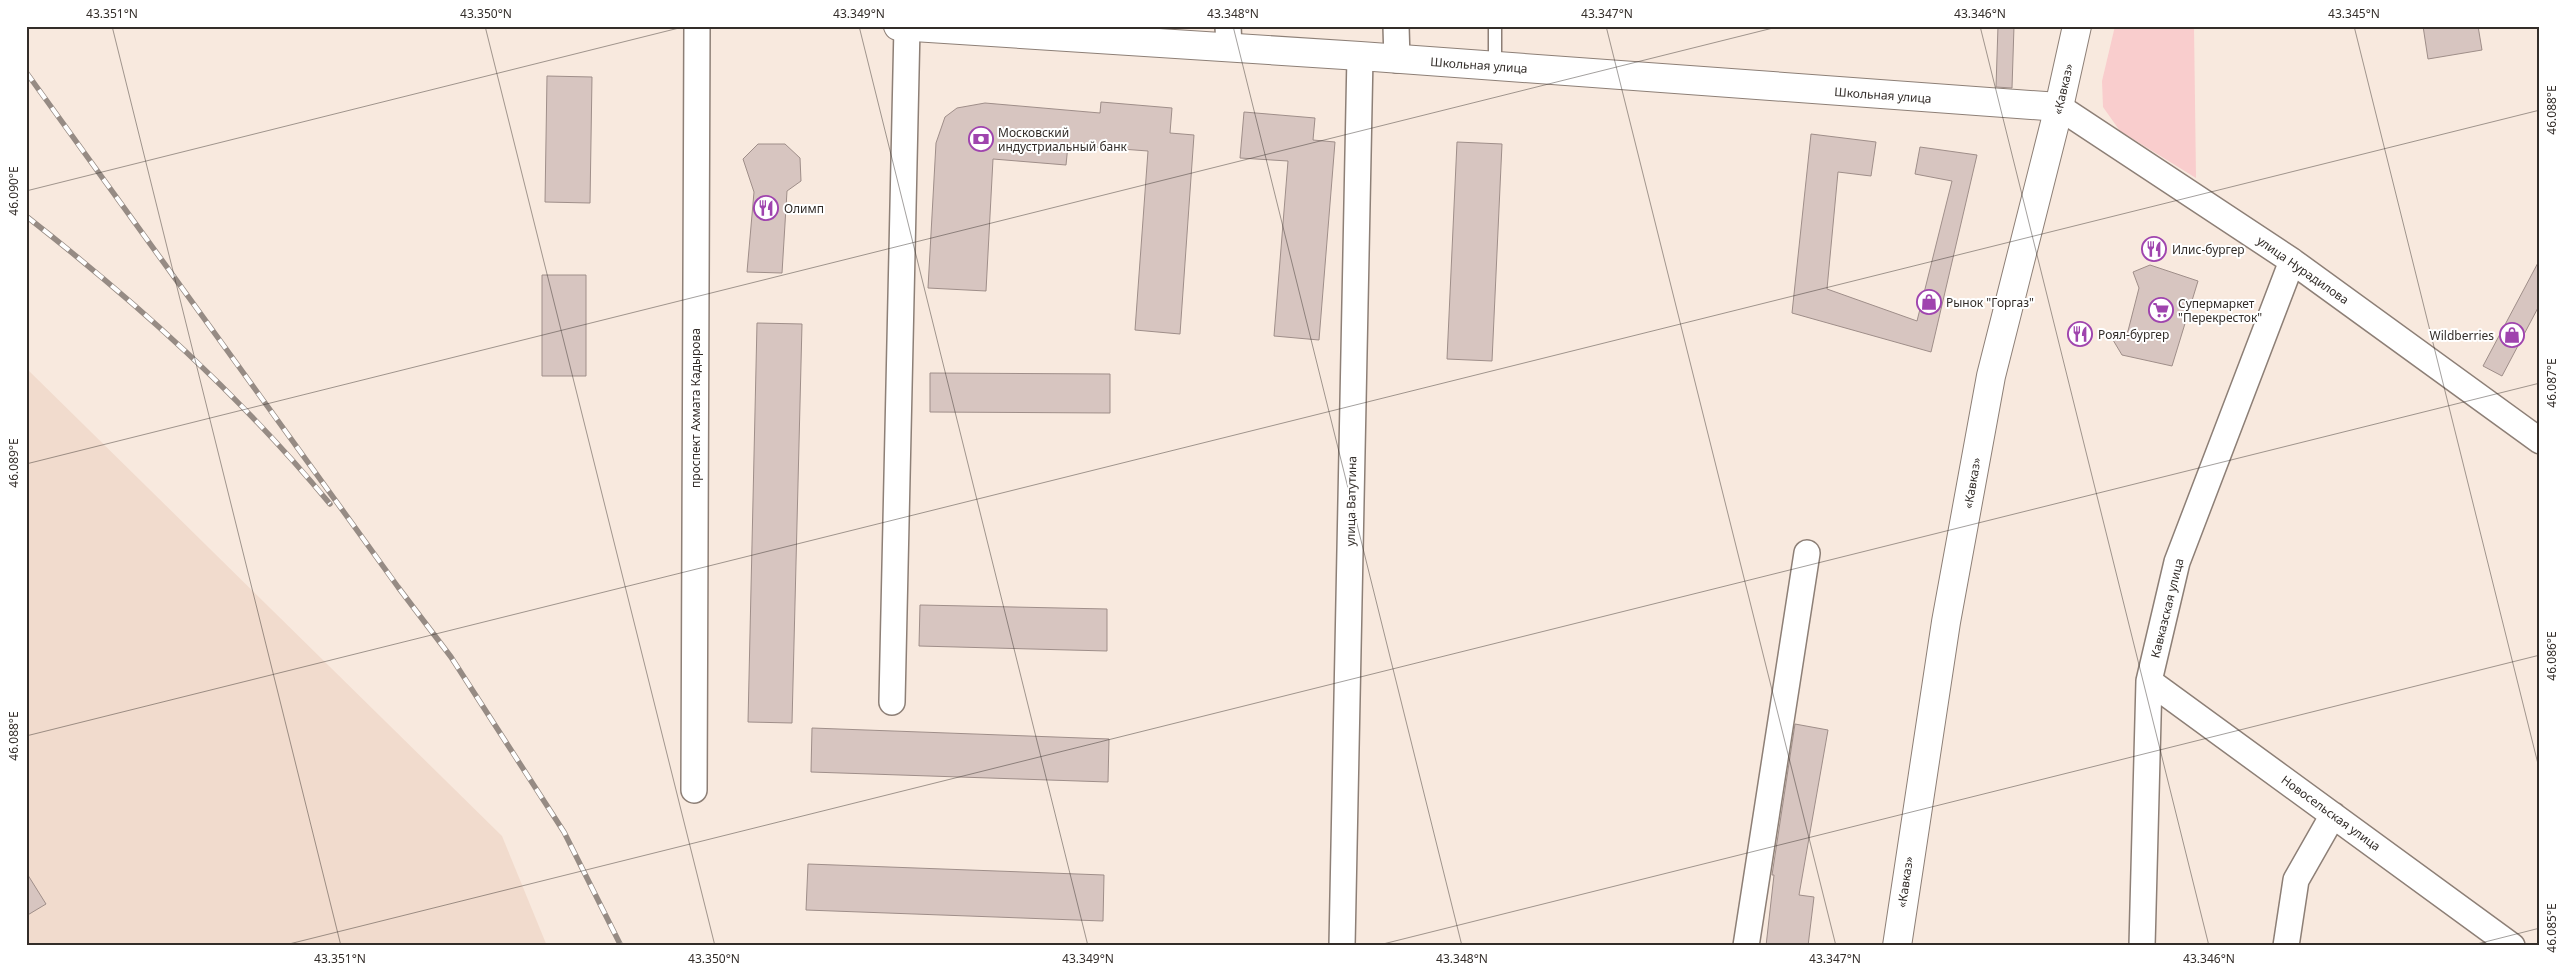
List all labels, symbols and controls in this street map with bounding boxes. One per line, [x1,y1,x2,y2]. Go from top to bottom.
text: 43.351°N [86,5,138,22]
text: 43.350°N [460,5,512,22]
text: 43.349°N [833,5,885,22]
text: 43.348°N [1207,5,1259,22]
text: 43.347°N [1581,5,1633,22]
text: 43.346°N [1954,5,2006,22]
text: 43.345°N [2328,5,2380,22]
street label: Школьная улица [1430,53,1528,77]
street label: «Кавказ» [2049,62,2077,116]
street label: Школьная улица [1834,83,1932,107]
text: 46.088°E [2543,85,2560,135]
place label: Московский индустриальный банк [998,124,1128,155]
bank icon: Московский индустриальный банк [968,126,994,152]
text: 46.090°E [5,166,22,216]
restaurant icon: Олимп [753,195,779,221]
place label: Олимп [784,200,824,217]
street label: улица Нурадилова [2254,232,2352,308]
restaurant icon: Илис-бургер [2141,236,2167,262]
place label: Илис-бургер [2172,241,2245,258]
shop icon: Рынок "Горгаз" [1916,289,1942,315]
place label: Рынок "Горгаз" [1946,294,2034,311]
place label: Супермаркет "Перекресток" [2178,295,2262,326]
supermarket icon: Супермаркет "Перекресток" [2148,297,2174,323]
restaurant icon: Роял-бургер [2067,321,2093,347]
shop icon: Wildberries [2499,322,2525,348]
place label: Роял-бургер [2098,326,2169,343]
place label: Wildberries [2430,327,2494,344]
street label: проспект Ахмата Кадырова [687,328,704,488]
text: 46.087°E [2543,358,2560,408]
text: 46.089°E [5,438,22,488]
street label: улица Ватутина [1342,456,1360,546]
street label: «Кавказ» [1959,456,1985,510]
street label: Кавказская улица [2146,556,2188,660]
text: 46.086°E [2543,631,2560,681]
text: 46.088°E [5,711,22,761]
street label: Новосельская улица [2278,771,2384,855]
street label: «Кавказ» [1893,855,1917,909]
text: 46.085°E [2543,903,2560,953]
text: 43.351°N [314,950,366,967]
text: 43.350°N [688,950,740,967]
text: 43.349°N [1062,950,1114,967]
text: 43.348°N [1436,950,1488,967]
text: 43.347°N [1809,950,1861,967]
text: 43.346°N [2183,950,2235,967]

